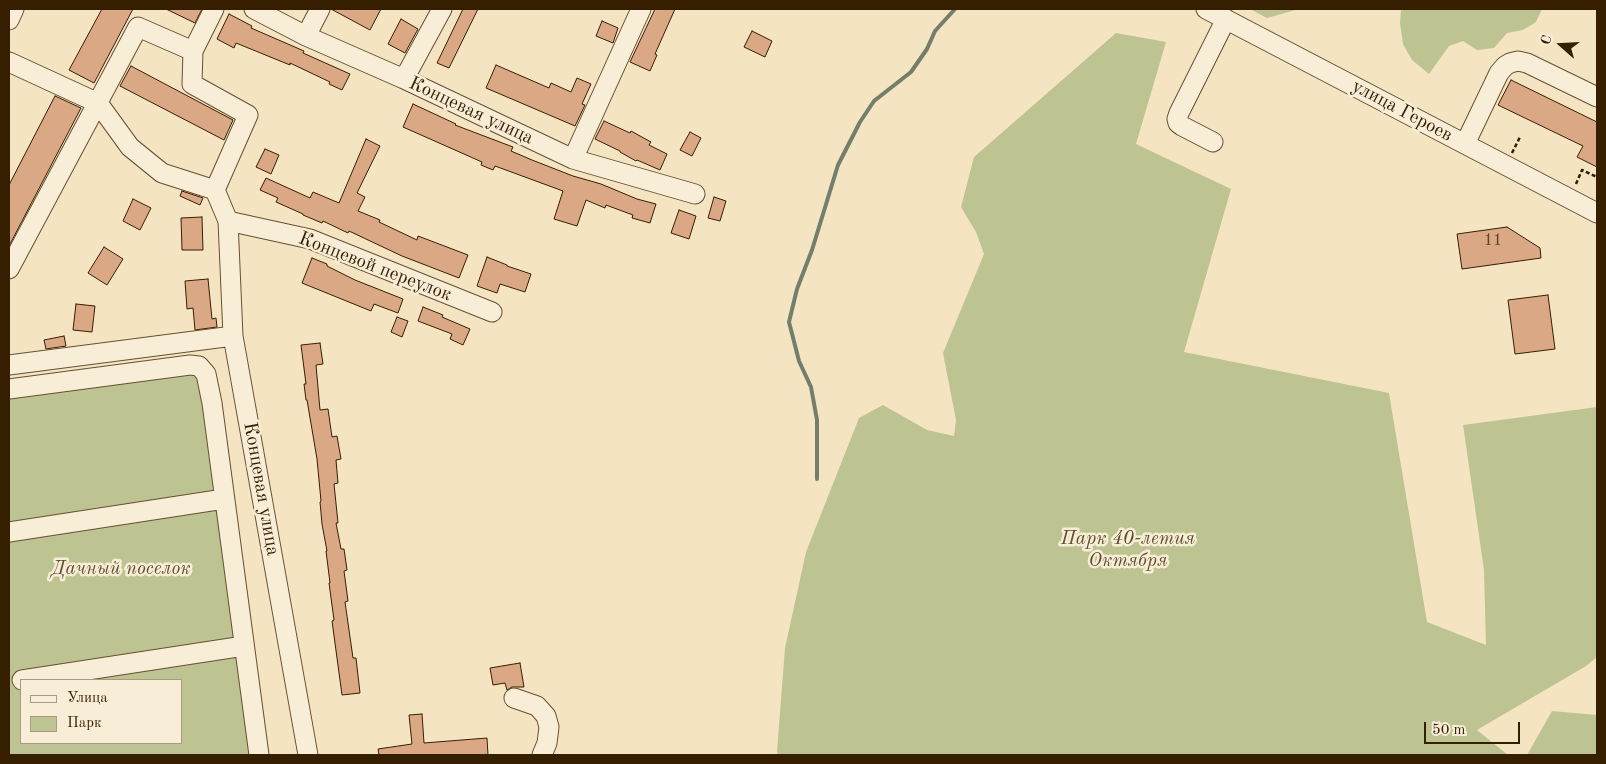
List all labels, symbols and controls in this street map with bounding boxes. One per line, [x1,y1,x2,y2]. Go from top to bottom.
north arrow [1536,20,1586,70]
text: С [1539,33,1555,47]
street label: Концевая улица [405,72,537,150]
street label: улица Героев [1348,75,1456,147]
street label: Концевой переулок [295,227,455,307]
house number: 11 [1484,231,1502,251]
street label: Концевая улица [238,420,284,558]
park label: Парк 40-летия Октября [1061,528,1195,572]
park label: Дачный поселок [51,558,191,580]
legend [20,679,182,744]
text: Улица [67,691,108,706]
scale bar [1426,712,1522,744]
text: Парк [67,716,102,731]
text: 50 m [1432,723,1466,738]

